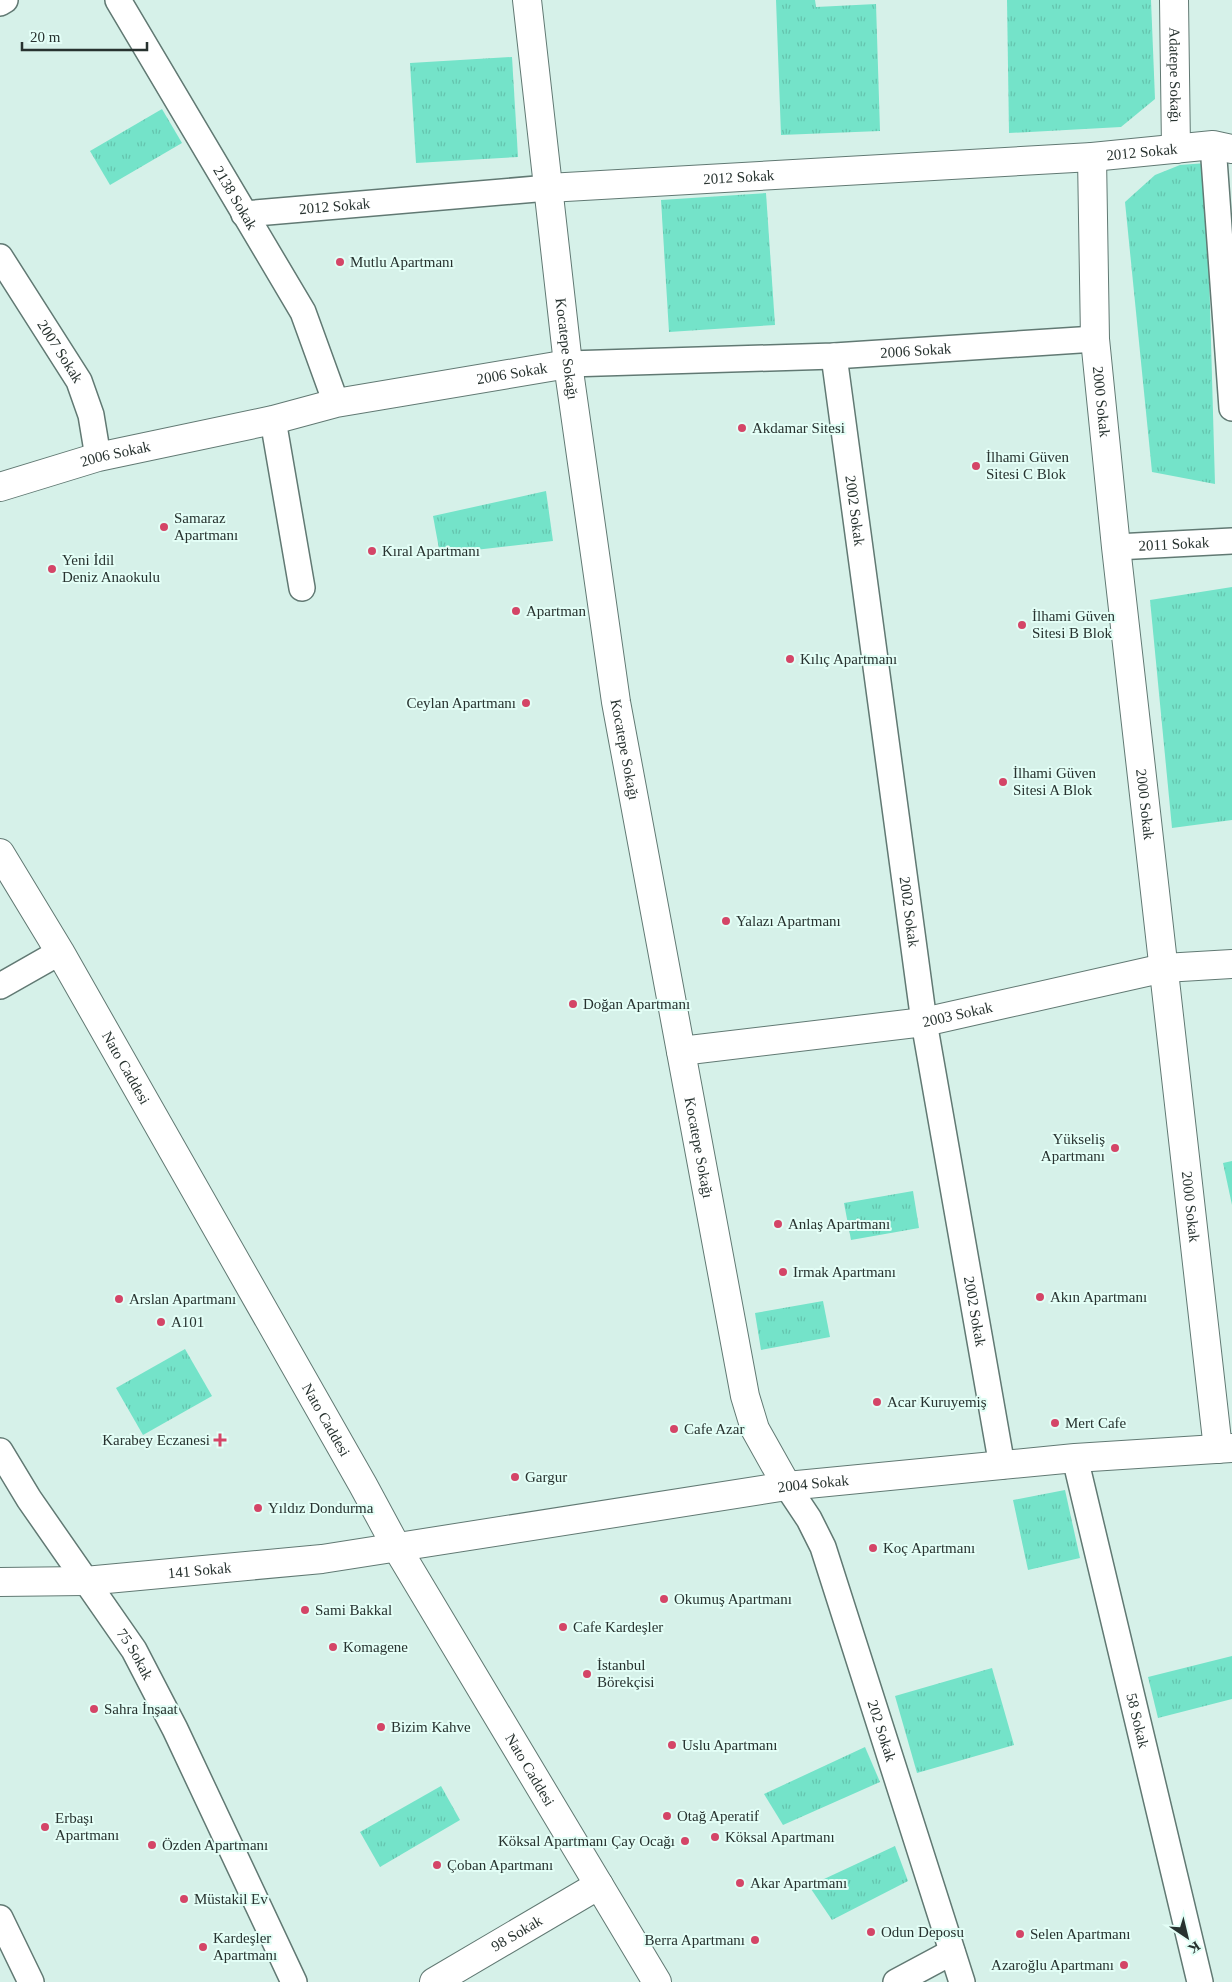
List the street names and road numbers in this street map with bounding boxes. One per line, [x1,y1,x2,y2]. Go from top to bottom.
street label: Adatepe Sokağı [1166,27,1184,123]
street label: 2012 Sokak [1106,141,1179,164]
street label: 2138 Sokak [210,163,261,233]
street label: 2012 Sokak [703,167,775,187]
street label: 2012 Sokak [298,195,371,217]
street label: Kocatepe Sokağı [553,297,581,401]
street label: 2007 Sokak [34,317,86,386]
street label: 2006 Sokak [880,340,952,361]
street label: 2006 Sokak [475,360,549,387]
street label: 2000 Sokak [1090,365,1113,438]
street label: 2006 Sokak [78,438,152,470]
street label: 2002 Sokak [842,474,868,547]
street label: 2011 Sokak [1138,534,1210,554]
street label: Kocatepe Sokağı [608,698,642,801]
street label: 2000 Sokak [1133,768,1157,841]
street label: 2002 Sokak [896,876,922,949]
street label: 2003 Sokak [921,999,994,1030]
street label: Nato Caddesi [99,1029,153,1107]
street label: Kocatepe Sokağı [682,1096,716,1199]
street label: 2000 Sokak [1179,1170,1203,1244]
street label: 2002 Sokak [961,1275,989,1348]
street label: Nato Caddesi [299,1381,353,1459]
street label: 2004 Sokak [777,1472,850,1495]
street label: 141 Sokak [167,1559,232,1581]
street label: 75 Sokak [114,1626,156,1683]
street label: 58 Sokak [1123,1691,1152,1750]
street label: 202 Sokak [864,1698,899,1764]
street label: Nato Caddesi [502,1731,558,1809]
street label: 98 Sokak [488,1912,545,1955]

